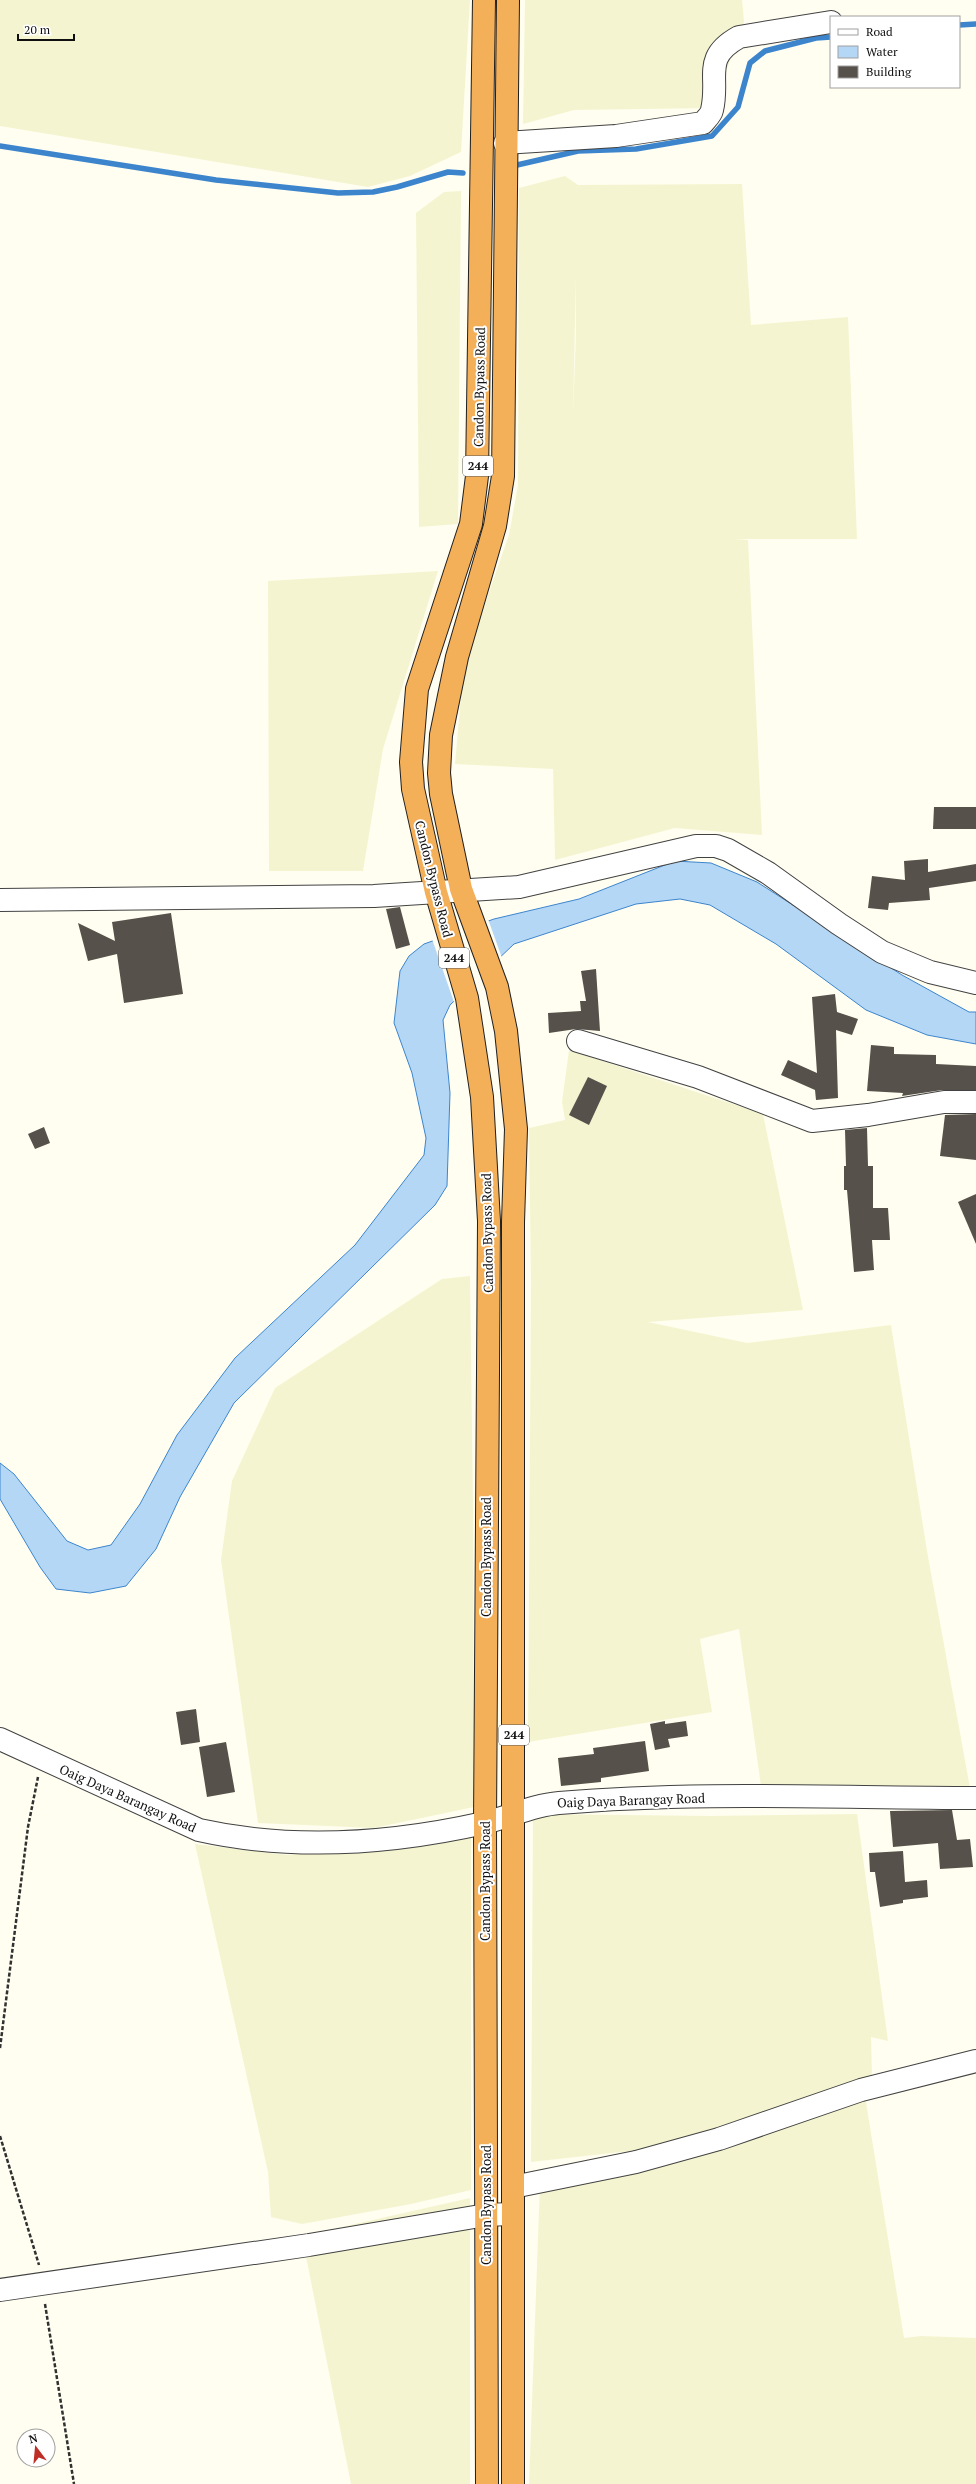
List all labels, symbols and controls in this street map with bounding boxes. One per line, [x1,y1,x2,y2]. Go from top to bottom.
scale bar [18,16,74,42]
legend [830,16,960,88]
text: 20 m [24,22,51,37]
text: Road [866,24,893,39]
text: Water [866,44,898,59]
text: Building [866,64,912,79]
street label: Candon Bypass Road [469,327,489,447]
road number: 244 [463,456,493,476]
street label: Candon Bypass Road [411,819,457,939]
road number: 244 [439,948,469,968]
street label: Candon Bypass Road [477,1173,497,1293]
street label: Candon Bypass Road [477,1497,495,1617]
road number: 244 [499,1725,529,1745]
street label: Oaig Daya Barangay Road [57,1760,199,1836]
street label: Oaig Daya Barangay Road [557,1788,705,1812]
street label: Candon Bypass Road [476,1821,494,1941]
street label: Candon Bypass Road [477,2145,495,2265]
north arrow [16,2428,56,2468]
text: N [27,2430,40,2446]

